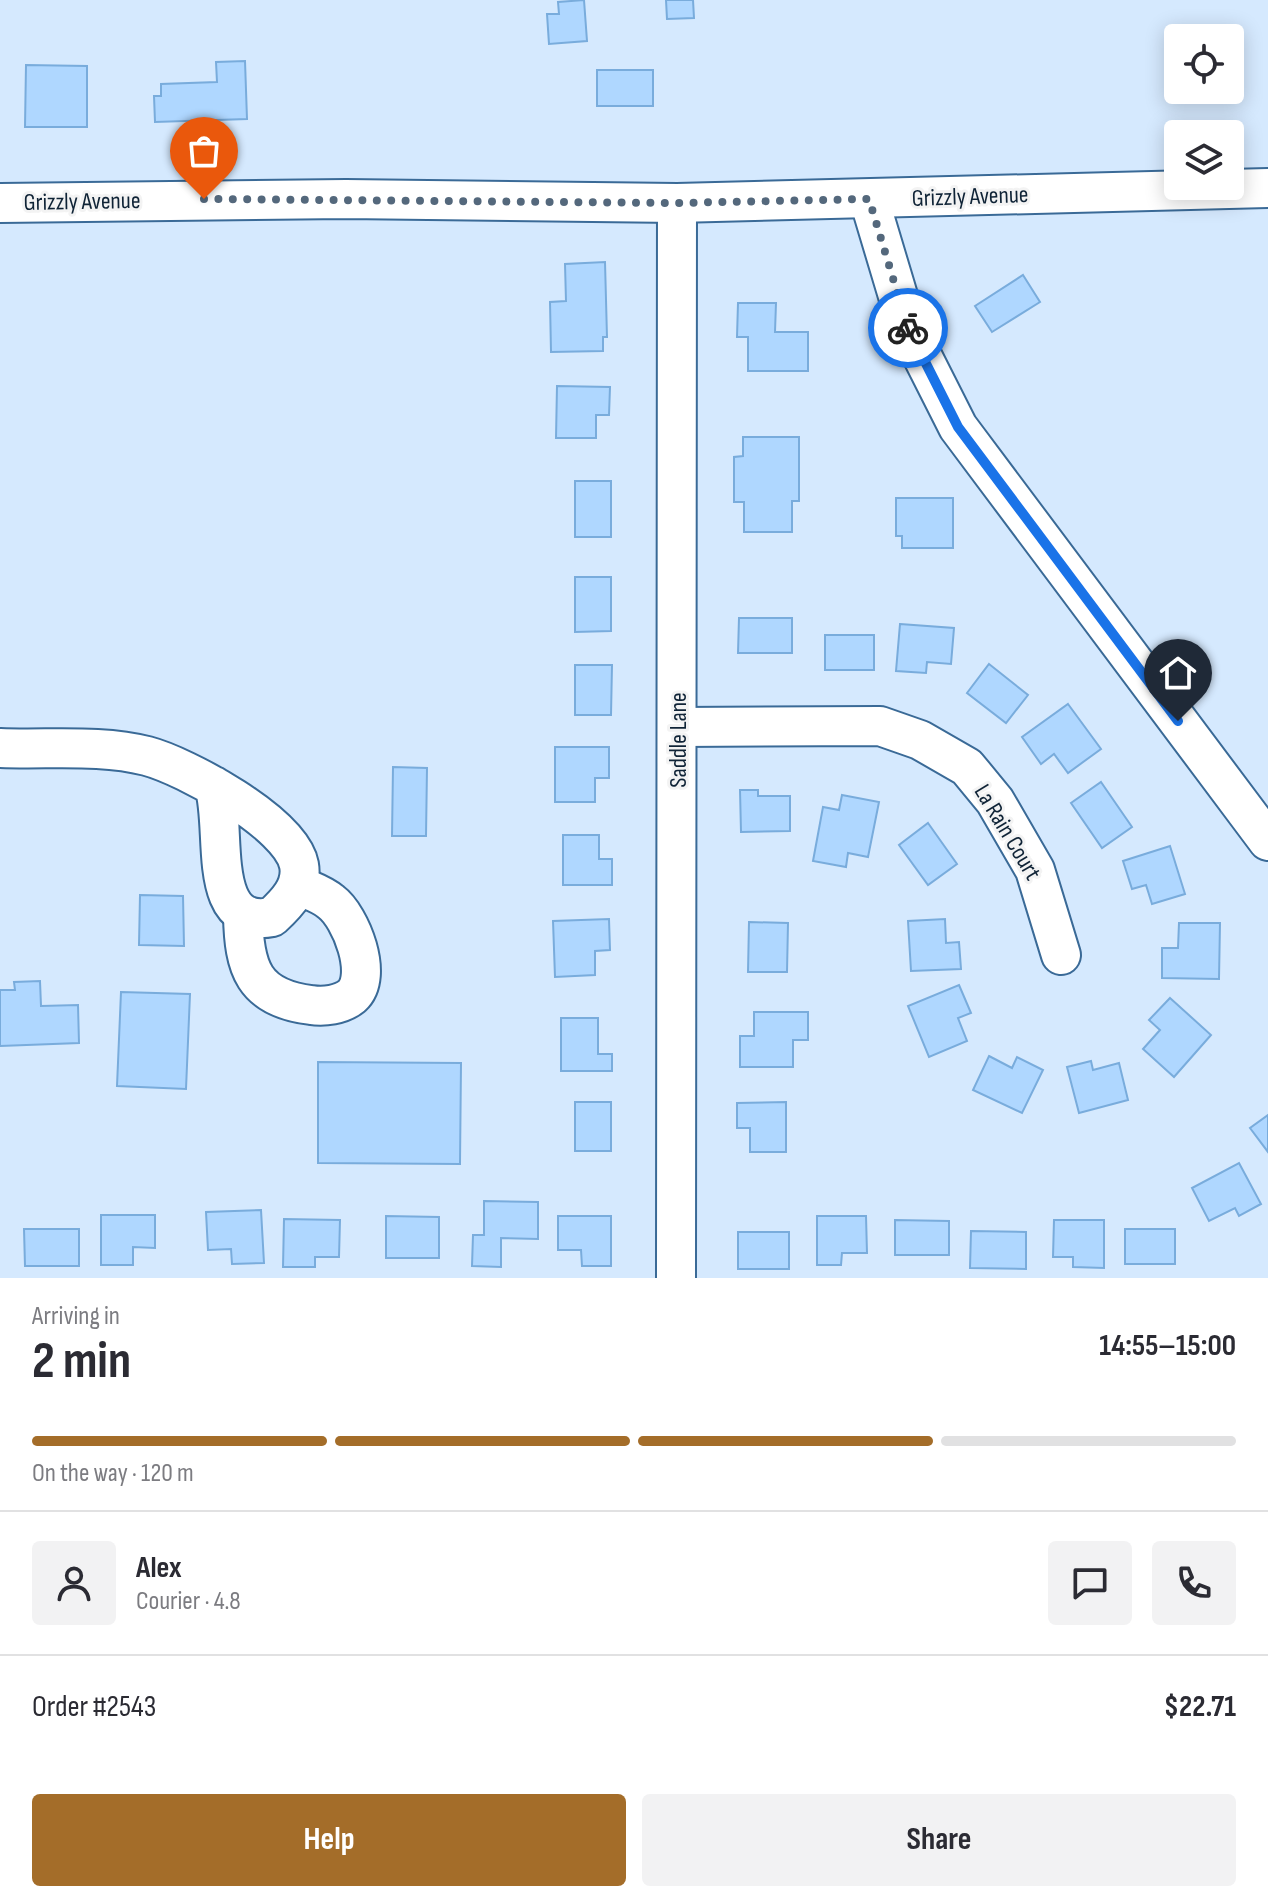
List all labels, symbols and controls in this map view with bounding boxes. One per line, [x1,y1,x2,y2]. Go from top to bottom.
map controls [1164,24,1244,200]
button: locate [1164,24,1244,104]
pin [170,117,238,199]
button: layers [1164,120,1244,200]
icon: bag [182,129,226,173]
street label: Grizzly Avenue [911,180,1029,213]
street label: Grizzly Avenue [23,186,141,217]
courier [868,288,948,368]
icon: bike [886,306,930,350]
pin [1144,639,1212,721]
icon: home [1156,651,1200,695]
street label: Saddle Lane [664,692,693,788]
street label: La Rain Court [968,779,1047,885]
text: Arriving in [32,1301,120,1332]
text: 14:55–15:00 [1099,1328,1236,1364]
text: 2 min [32,1330,131,1393]
text: On the way · 120 m [32,1458,194,1489]
button: person [32,1541,116,1625]
button: chat [1048,1541,1132,1625]
button: phone [1152,1541,1236,1625]
text: Alex [136,1550,182,1586]
text: Courier · 4.8 [136,1586,241,1617]
text: Order #2543 [32,1689,156,1725]
text: $22.71 [1164,1689,1236,1725]
button: Help [32,1794,626,1886]
button: Share [642,1794,1236,1886]

